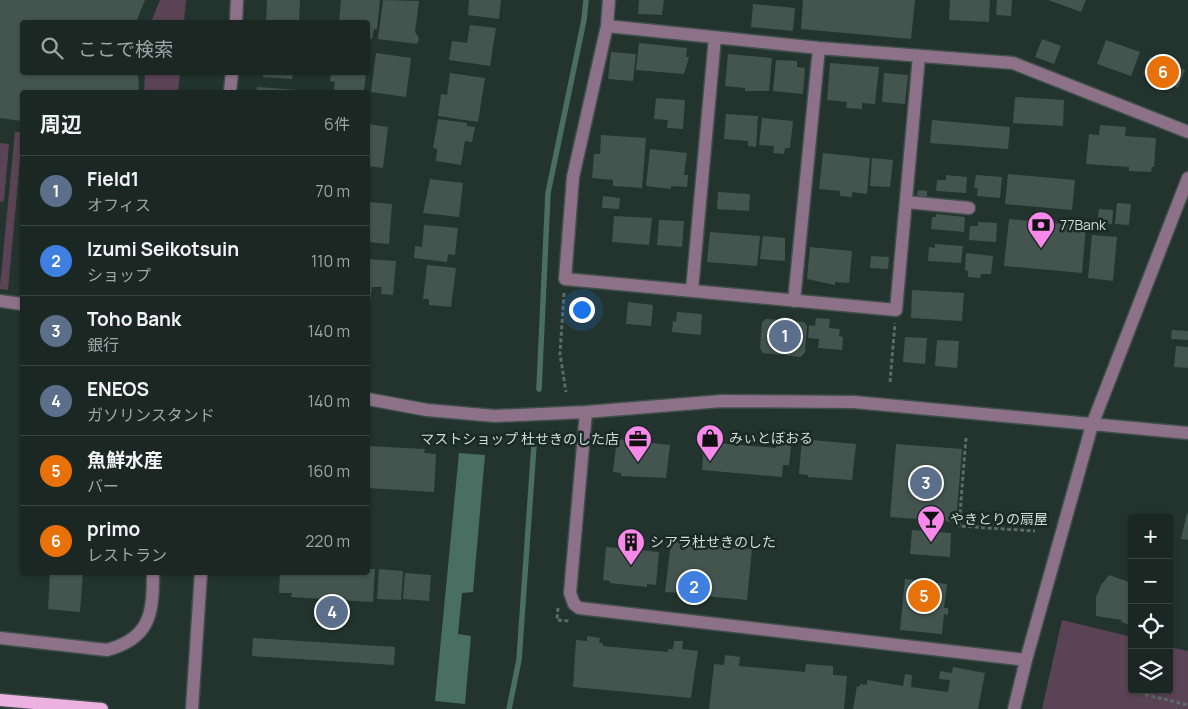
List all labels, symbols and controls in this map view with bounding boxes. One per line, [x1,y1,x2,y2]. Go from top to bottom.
search box [20,20,370,75]
icon: search [38,34,66,62]
text: ここで検索 [78,36,173,62]
pin: 6 [1147,53,1179,91]
text: 周辺 [40,110,82,138]
text: 6件 [324,113,350,135]
text: Field1 [87,166,139,192]
text: 1 [52,180,60,202]
text: 70 m [315,180,350,202]
text: オフィス [87,194,151,216]
bank icon: 77Bank [1026,210,1056,249]
place label: 77Bank [1060,215,1107,234]
text: Izumi Seikotsuin [87,236,239,262]
text: 2 [51,250,61,272]
text: 110 m [311,250,350,272]
text: ショップ [87,264,151,286]
your location [569,297,595,323]
text: Toho Bank [87,306,181,332]
pin: 1 [769,317,801,355]
text: 3 [51,320,61,342]
text: 140 m [308,320,350,342]
text: 銀行 [87,334,119,356]
text: ENEOS [87,376,149,402]
text: 4 [51,390,61,412]
text: 140 m [308,390,350,412]
text: ガソリンスタンド [87,404,215,426]
shop icon: みぃとぼおる [695,423,725,462]
office icon: マストショップ 杜せきのした店 [623,424,653,463]
place label: みぃとぼおる [729,428,813,447]
place label: マストショップ 杜せきのした店 [420,429,619,448]
text: 魚鮮水産 [87,447,163,473]
text: 5 [51,460,61,482]
text: 160 m [307,460,350,482]
pin: 3 [910,464,942,502]
text: バー [87,475,119,497]
bar icon: やきとりの扇屋 [916,504,946,543]
place label: やきとりの扇屋 [950,509,1048,528]
map controls [1128,514,1173,694]
button: + [1128,514,1173,559]
text: primo [87,516,140,542]
building icon: シアラ杜せきのした [616,527,646,566]
text: 6 [51,530,61,552]
text: 220 m [305,530,350,552]
place label: シアラ杜せきのした [650,532,776,551]
text: レストラン [87,544,167,566]
button: − [1128,559,1173,604]
pin: 2 [678,568,710,606]
pin: 5 [908,577,940,615]
pin: 4 [316,593,348,631]
button: locate [1128,604,1173,649]
button: layers [1128,649,1173,694]

